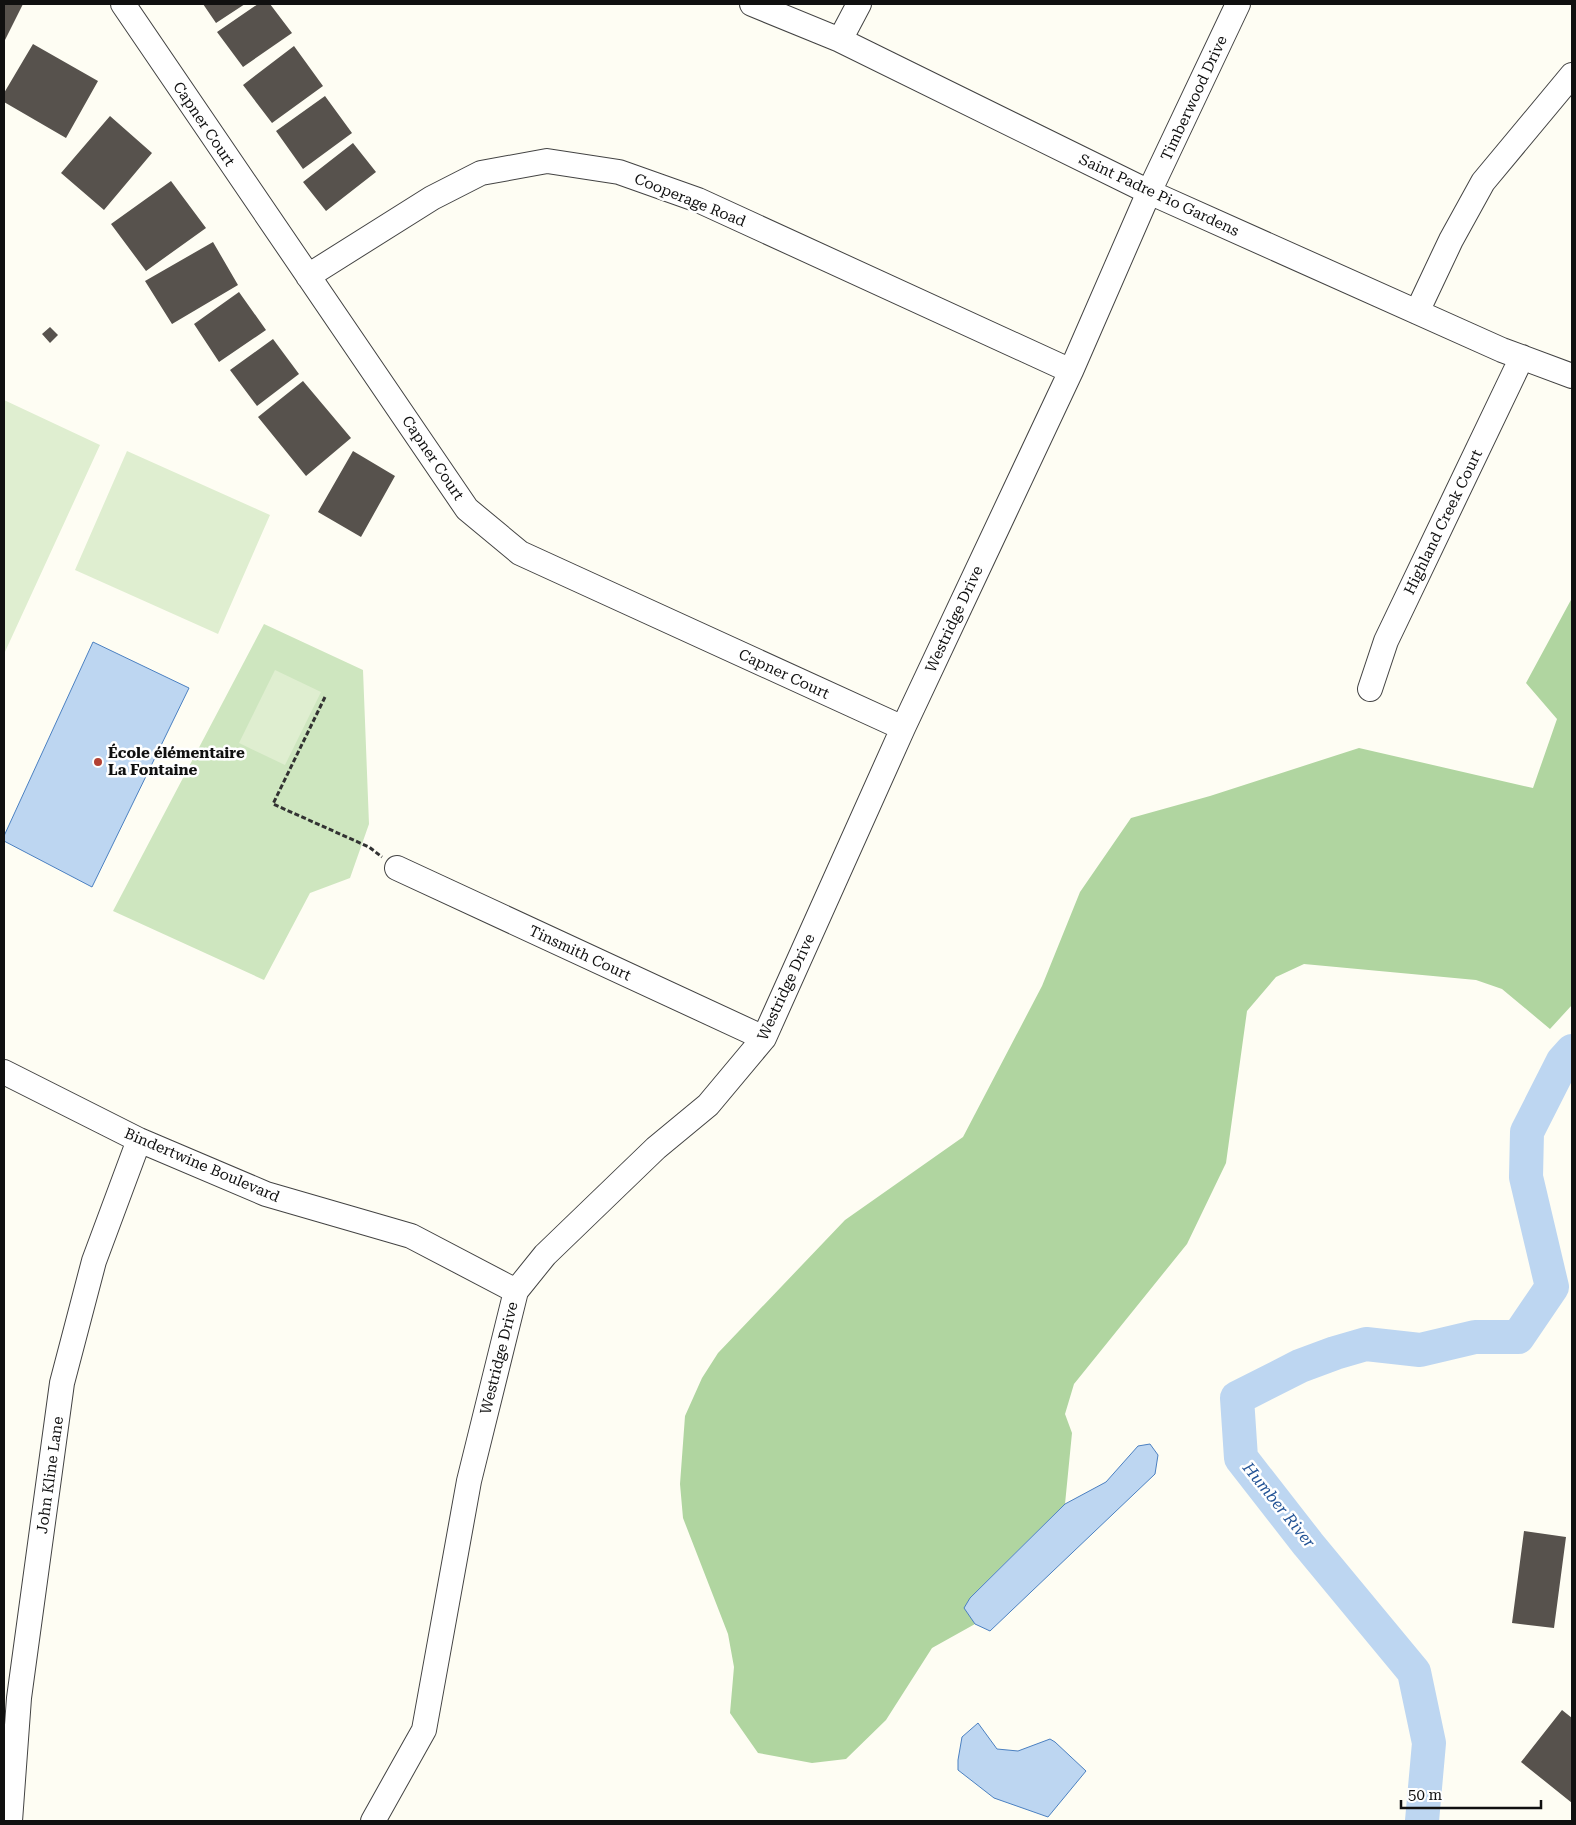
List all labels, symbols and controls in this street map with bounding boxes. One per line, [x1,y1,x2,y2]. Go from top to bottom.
street label: Timberwood Drive [1157,33,1231,163]
street label: Capner Court [169,78,239,170]
street label: Saint Padre Pio Gardens [1076,150,1242,240]
street label: Cooperage Road [632,169,749,231]
street label: Capner Court [398,412,468,504]
street label: Highland Creek Court [1400,446,1486,597]
street label: Westridge Drive [921,563,987,675]
street label: Capner Court [736,645,833,703]
place label: École élémentaire La Fontaine [108,743,245,779]
marker: École élémentaire La Fontaine [92,756,104,768]
street label: Tinsmith Court [526,921,634,985]
street label: Westridge Drive [753,931,819,1043]
street label: Bindertwine Boulevard [122,1124,283,1206]
street label: Westridge Drive [476,1300,522,1416]
street label: John Kline Lane [33,1415,67,1535]
water label: Humber River [1238,1458,1319,1552]
scale bar [1401,1778,1541,1810]
text: 50 m [1408,1786,1443,1804]

